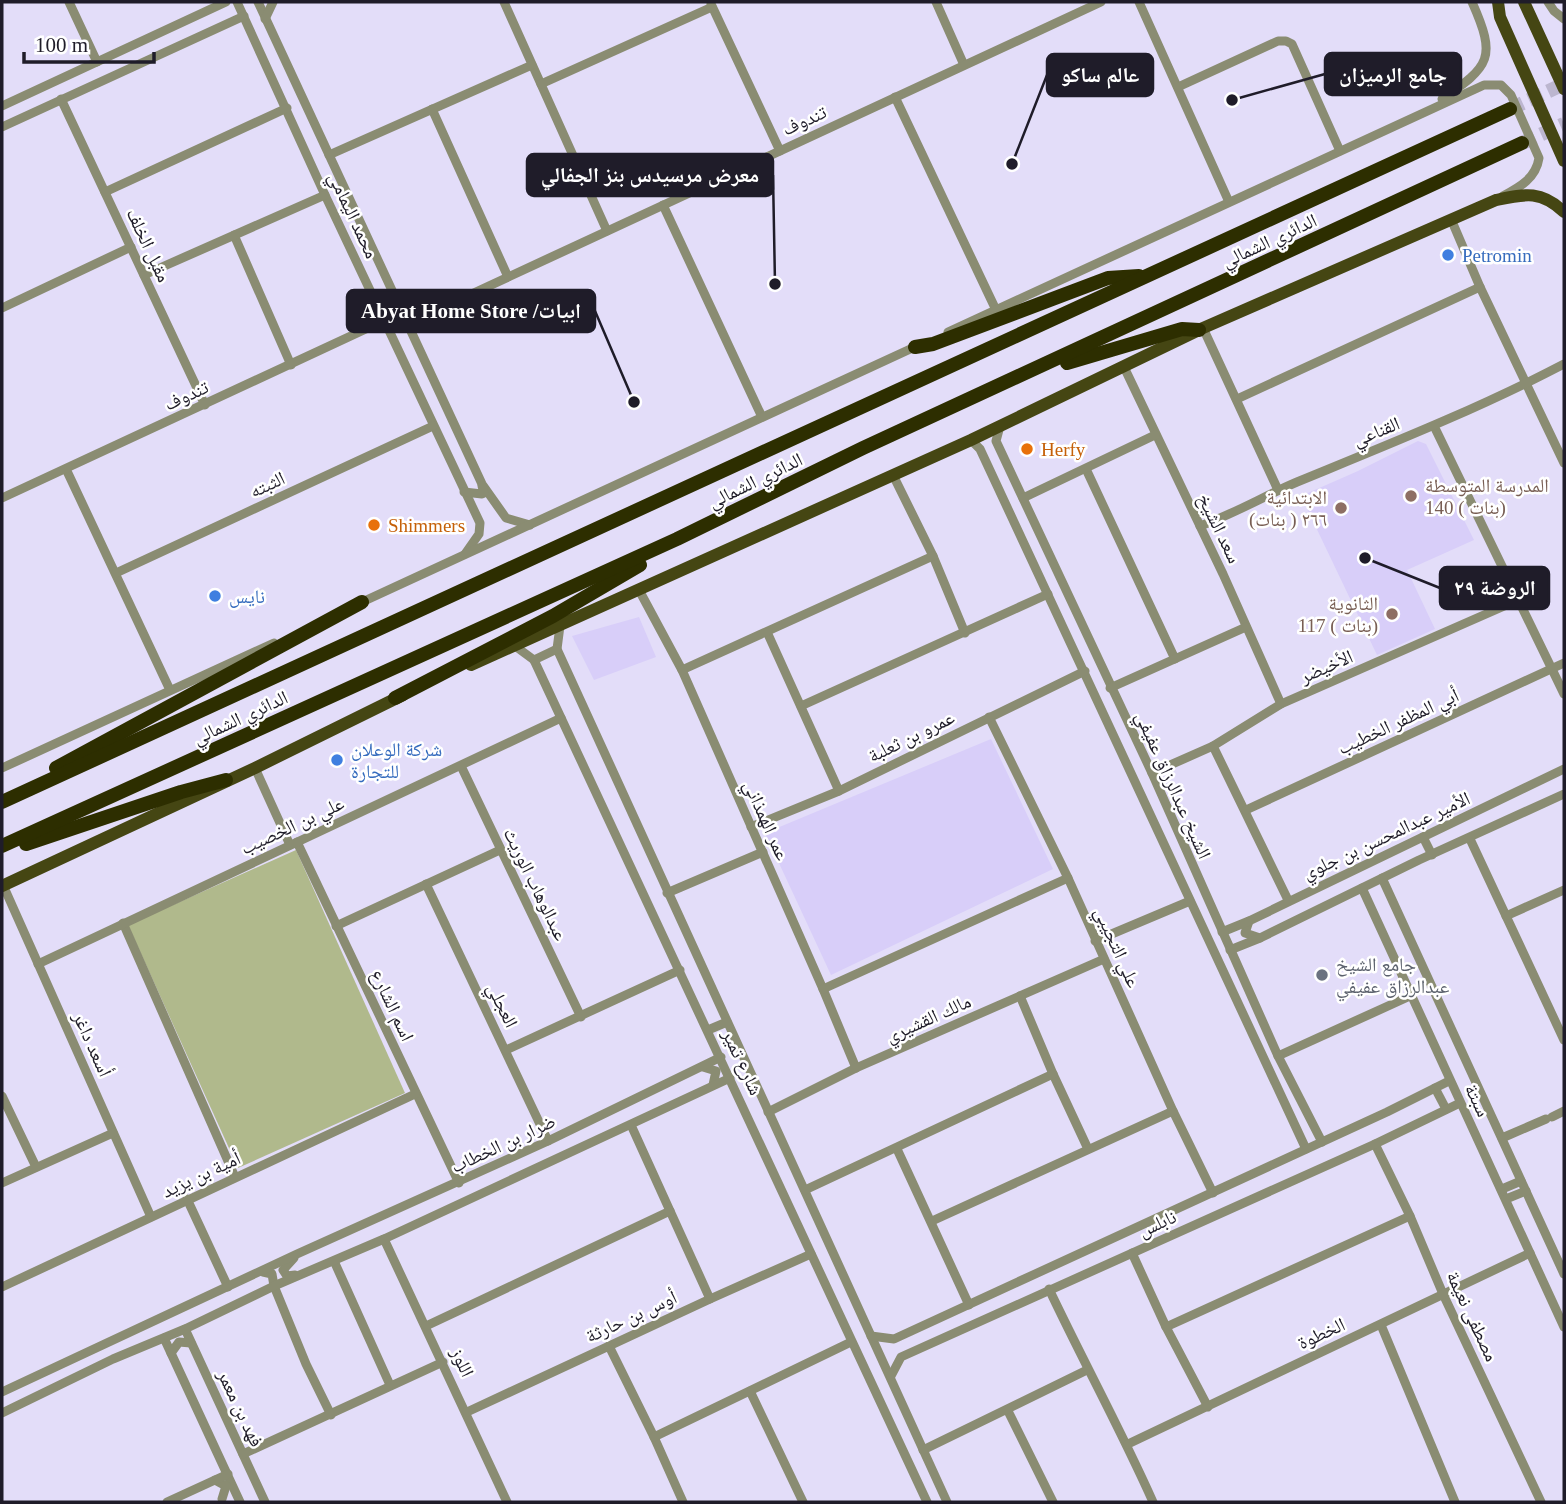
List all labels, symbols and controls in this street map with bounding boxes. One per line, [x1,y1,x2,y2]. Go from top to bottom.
scale bar [24,21,154,65]
text: 100 m [35,33,88,57]
callout: جامع الرميزان [1325,53,1461,95]
callout: عالم ساكو [1047,54,1153,96]
text: عالم ساكو [1061,63,1139,89]
text: جامع الرميزان [1339,63,1447,89]
street label: تندوف [779,101,830,141]
callout: معرض مرسيدس بنز الجفالي [527,154,773,196]
text: معرض مرسيدس بنز الجفالي [541,163,759,191]
street label: محمد اليمامي [320,169,383,264]
street label: مقبل الخلف [121,205,175,286]
street label: الدائري الشمالي [1218,209,1322,276]
place label: Petromin [1462,245,1532,266]
marker: Petromin [1440,247,1456,263]
callout: Abyat Home Store /ابيات [347,290,595,332]
text: Abyat Home Store /ابيات [361,299,581,323]
street label: تندوف [161,376,212,416]
street label: القناعي [1350,413,1405,455]
place label: Herfy [1041,439,1086,460]
marker: Herfy [1019,441,1035,457]
street label: الدائري الشمالي [705,449,808,517]
street label: الثبته [246,467,288,502]
place label: المدرسة المتوسطة 140 ( بنات) [1425,475,1549,519]
place label: الابتدائية ٢٦٦ ( بنات) [1249,487,1327,531]
marker: المدرسة المتوسطة 140 ( بنات) [1403,488,1419,504]
street label: سعد الشيخ [1192,490,1245,567]
marker: الابتدائية ٢٦٦ ( بنات) [1333,500,1349,516]
place label: Shimmers [388,515,465,536]
marker: Shimmers [366,517,382,533]
callout: الروضة ٢٩ [1440,567,1549,609]
text: الروضة ٢٩ [1454,576,1536,600]
place label: نايس [229,586,265,608]
marker: نايس [207,588,223,604]
place label: الثانوية 117 ( بنات) [1298,593,1378,637]
marker: الثانوية 117 ( بنات) [1384,606,1400,622]
street label: الأخيضر [1296,646,1356,689]
street label: أبي المظفر الخطيب [1334,684,1464,763]
street label: الدائري الشمالي [189,686,293,753]
street label: عمرو بن ثعلبة [865,706,958,767]
street label: الشيخ عبدالرزاق عفيفي [1127,708,1215,864]
place label: شركة الوعلان للتجارة [351,739,442,783]
marker: شركة الوعلان للتجارة [329,752,345,768]
street label: عمر الهمذاني [735,777,794,866]
street label: الأمير عبدالمحسن بن جلوي [1299,787,1475,888]
street label: علي بن الخصيب [237,792,350,863]
street label: عبدالوهاب الوريث [498,825,572,945]
street label: علي التجيبي [1086,904,1145,993]
place label: جامع الشيخ عبدالرزاق عفيفي [1336,954,1450,1002]
street label: اسم الشارع [365,966,418,1045]
marker: جامع الشيخ عبدالرزاق عفيفي [1314,967,1330,983]
street label: العجلي [479,980,522,1033]
street label: مالك القشيري [882,990,976,1051]
street label: أسعد داغر [68,1008,117,1080]
street label: شارع تمير [717,1025,767,1099]
street label: سبتة [1460,1081,1494,1120]
street label: ضرار بن الخطاب [448,1110,559,1178]
street label: أمية بن يزيد [158,1147,244,1203]
street label: نابلس [1135,1206,1180,1242]
street label: مصطفى نعيمة [1442,1268,1503,1365]
street label: أوس بن حارثة [582,1286,680,1348]
street label: الخطوة [1294,1313,1349,1354]
street label: اللوز [445,1344,478,1380]
street label: فهد بن معمر [212,1366,267,1450]

